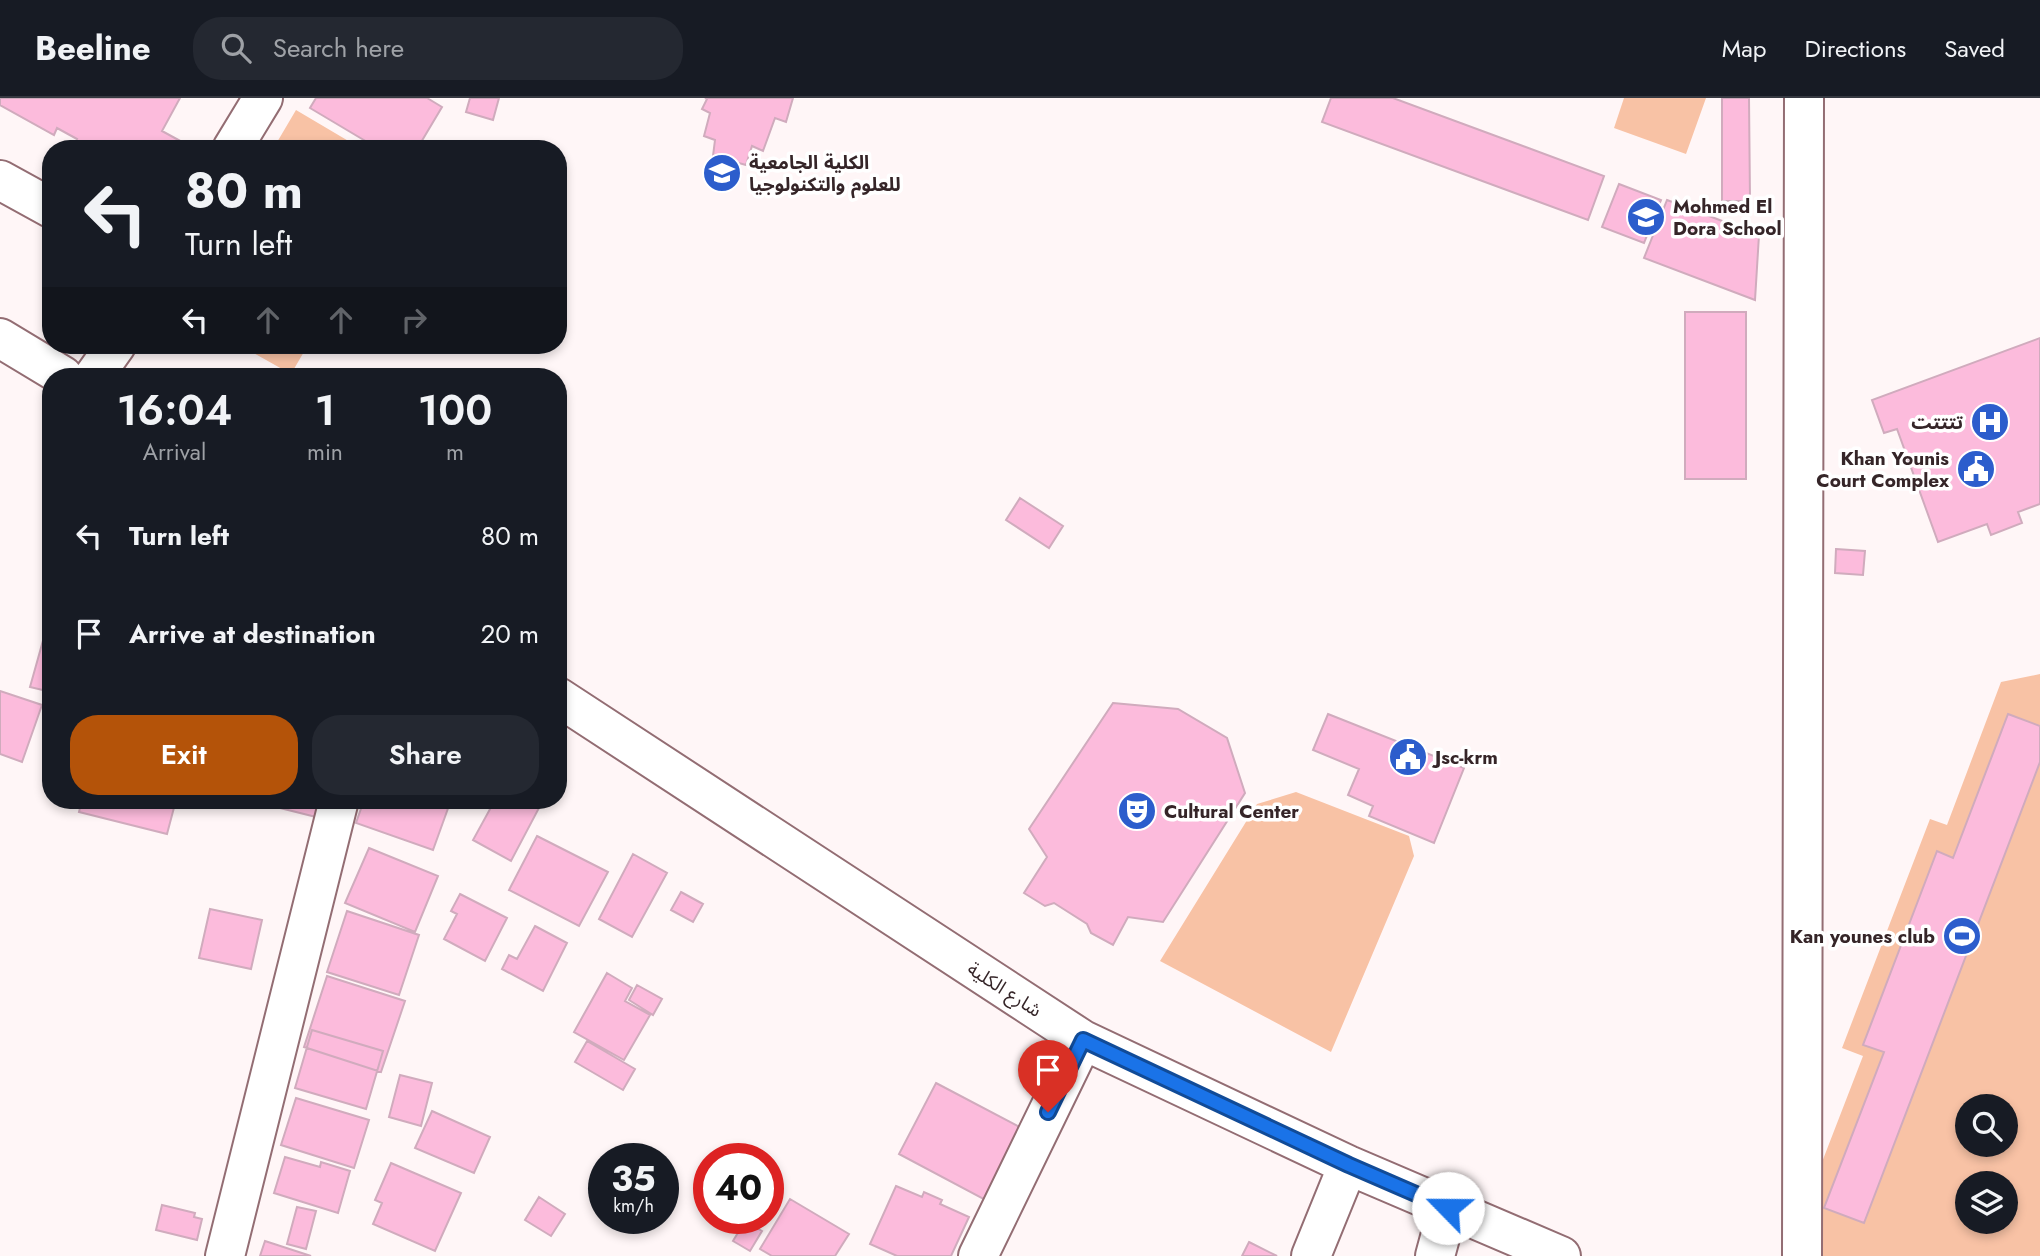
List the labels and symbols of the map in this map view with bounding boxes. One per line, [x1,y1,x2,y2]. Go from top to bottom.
place label: الكلية الجامعية للعلوم والتكنولوجيا [749,149,901,199]
school or university icon: الكلية الجامعية للعلوم والتكنولوجيا [701,152,743,194]
place label: Mohmed El Dora School [1673,193,1782,242]
school or university icon: Mohmed El Dora School [1625,196,1667,238]
hospital icon: تتتتت [1969,401,2011,443]
place label: تتتتت [1911,409,1963,436]
place label: Khan Younis Court Complex [1816,445,1950,494]
public building icon: Khan Younis Court Complex [1955,448,1997,490]
public building icon: Jsc-krm [1387,736,1429,778]
place label: Jsc-krm [1431,744,1498,771]
theatre icon: Cultural Center [1116,790,1158,832]
place label: Cultural Center [1164,798,1299,825]
sports icon: Kan younes club [1941,915,1983,957]
place label: Kan younes club [1790,923,1935,950]
street label: شارع الكلية [962,955,1047,1024]
pin [1018,1040,1078,1112]
speed limit sign: 40 [693,1143,784,1234]
position arrow [1411,1171,1485,1245]

